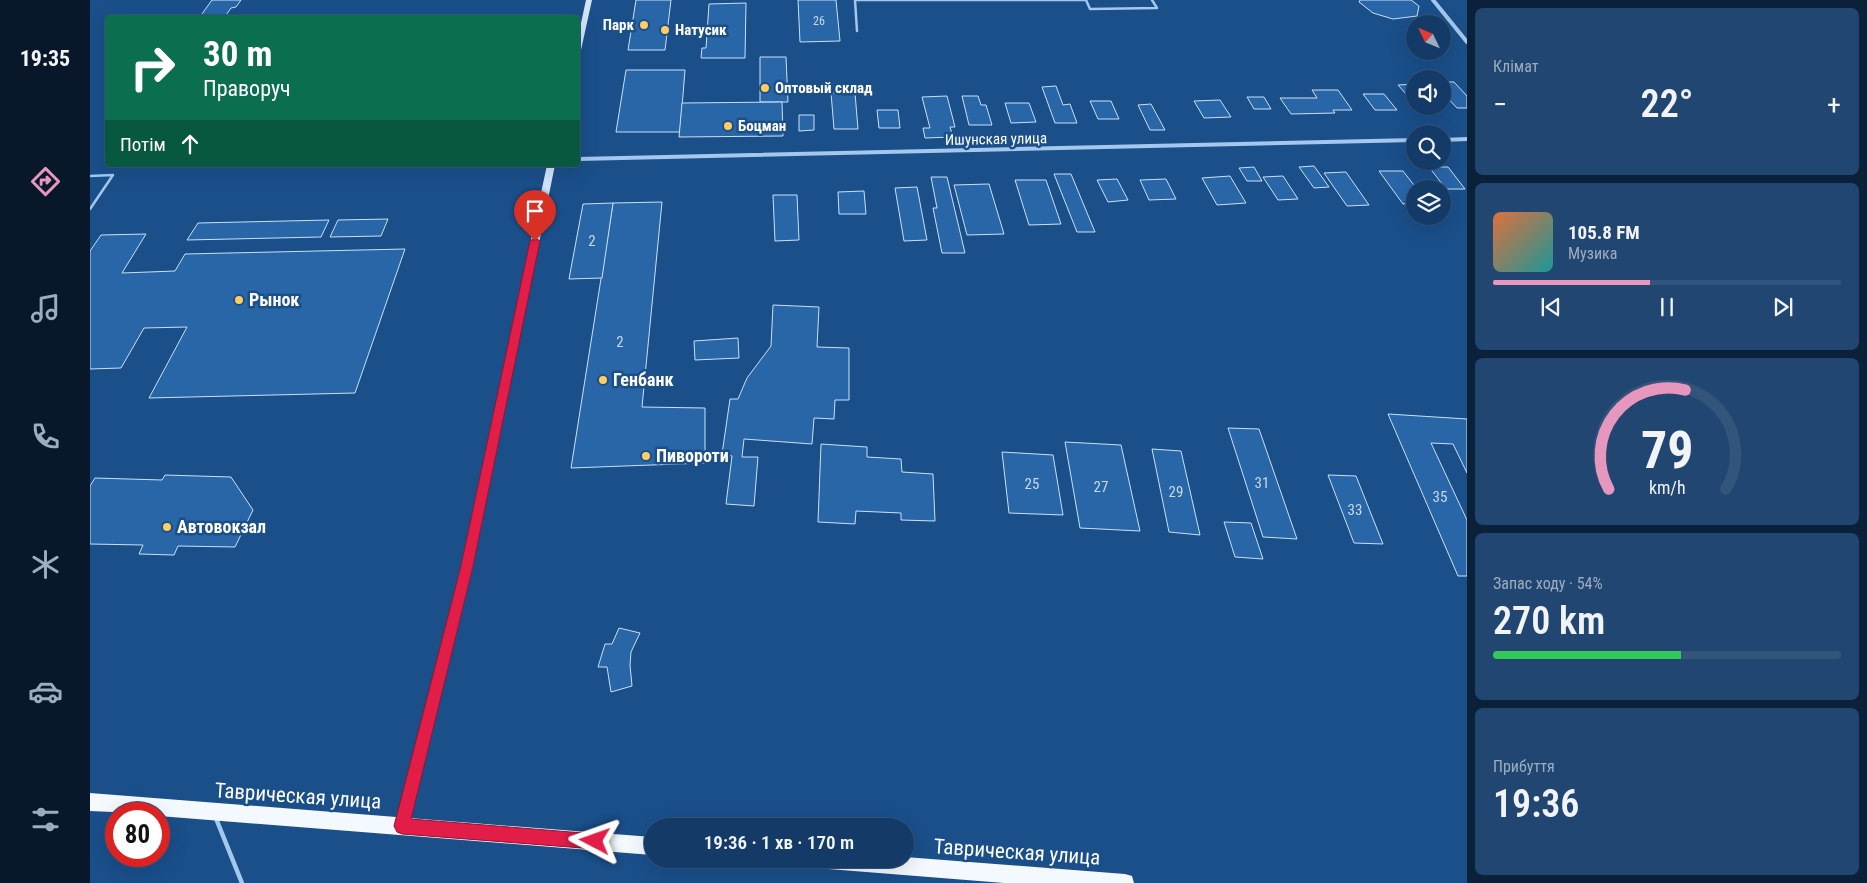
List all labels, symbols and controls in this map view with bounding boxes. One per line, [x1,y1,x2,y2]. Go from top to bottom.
house number: 26 [813,14,825,28]
north arrow [1406,15,1451,60]
map controls [1406,15,1451,225]
place label: Парк [603,16,634,34]
marker: Парк [638,19,650,31]
place label: Натусик [675,21,727,39]
marker: Натусик [659,24,671,36]
text: 30 m [203,34,272,75]
icon: right [120,35,185,100]
text: 19:35 [20,46,70,71]
text: Клімат [1493,57,1538,76]
button: sound [1406,70,1451,115]
text: Праворуч [203,76,291,101]
place label: Оптовый склад [775,79,873,97]
marker: Оптовый склад [759,82,771,94]
text: 22° [1641,82,1693,126]
text: − [1493,88,1507,121]
text: + [1827,88,1841,121]
place label: Боцман [738,117,786,135]
marker: Боцман [722,120,734,132]
button: search [1406,125,1451,170]
street label: Ишунская улица [945,129,1047,149]
icon: ahead [176,130,204,158]
text: Потім [120,133,166,156]
icon: directions [28,164,63,199]
button: layers [1406,180,1451,225]
pin [514,190,556,241]
icon: arrive [521,197,549,225]
text: 105.8 FM [1568,221,1640,244]
house number: 2 [588,232,596,250]
text: Музика [1568,244,1617,263]
place label: Рынок [249,289,299,310]
icon: music [28,291,63,326]
icon: previous [1537,293,1565,321]
icon: pause [1653,293,1681,321]
icon: next [1769,293,1797,321]
marker: Рынок [233,294,245,306]
house number: 2 [616,333,624,351]
place label: Генбанк [613,369,673,390]
marker: Генбанк [597,374,609,386]
icon: phone [28,419,63,454]
text: 79 [1641,420,1693,481]
place label: Пивороти [656,445,729,466]
marker: Пивороти [640,450,652,462]
house number: 31 [1255,474,1269,492]
house number: 25 [1025,475,1039,493]
text: km/h [1649,477,1685,498]
house number: 27 [1094,478,1108,496]
house number: 29 [1169,483,1183,501]
house number: 35 [1433,488,1447,506]
house number: 33 [1348,501,1362,519]
place label: Автовокзал [177,516,266,537]
marker: Автовокзал [161,521,173,533]
icon: climate [28,547,63,582]
text: Запас ходу · 54% [1493,574,1603,593]
text: 270 km [1493,599,1605,643]
icon: car [28,674,63,709]
text: Прибуття [1493,757,1555,776]
street label: Таврическая улица [214,778,382,814]
text: 19:36 [1493,782,1579,826]
icon: filters [28,802,63,837]
speed limit sign: 80 [105,802,170,867]
position arrow [568,814,620,866]
text: 19:36 · 1 хв · 170 m [704,831,854,854]
street label: Таврическая улица [933,834,1101,870]

